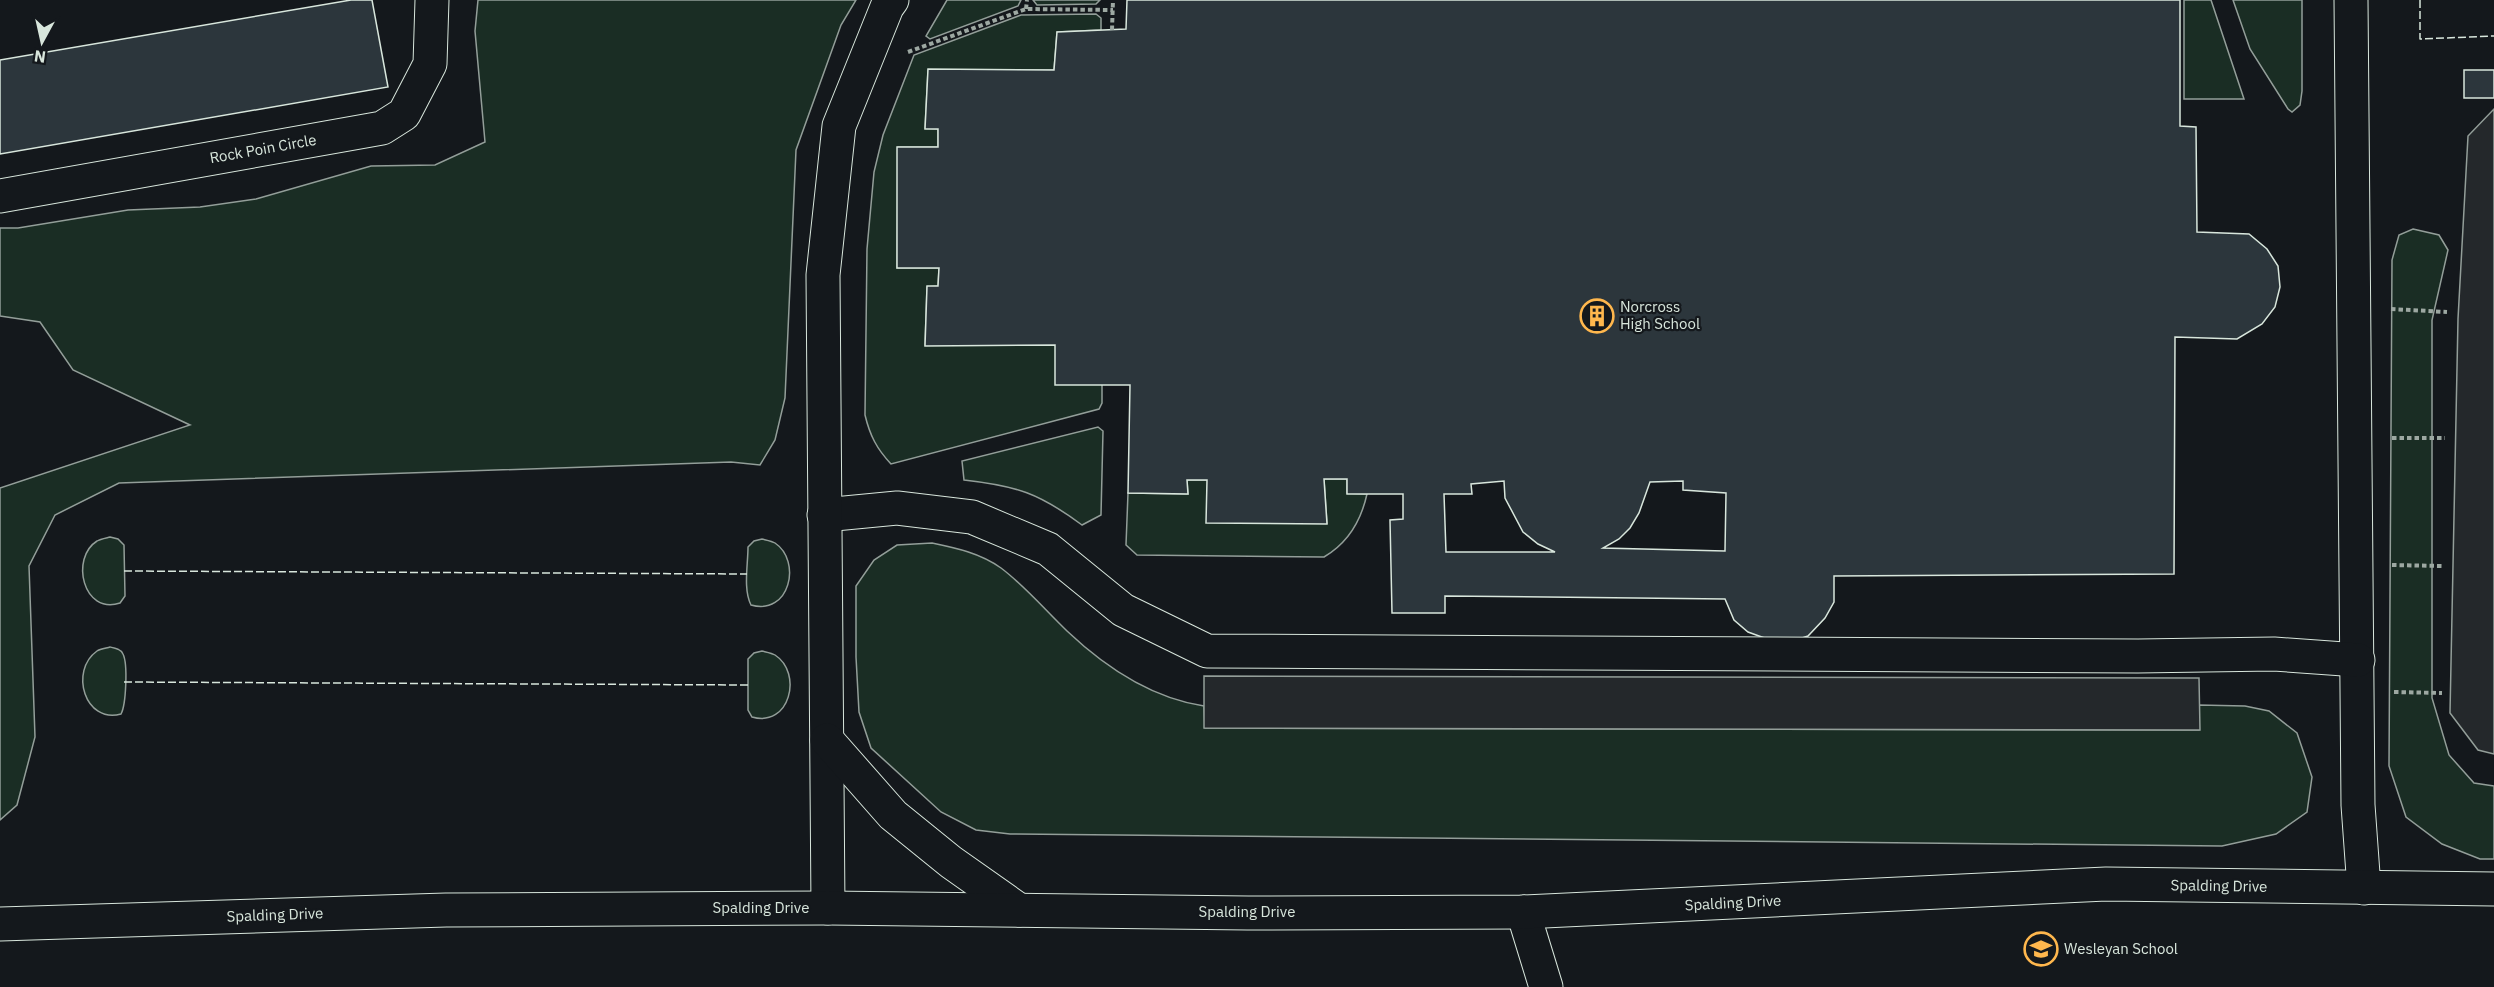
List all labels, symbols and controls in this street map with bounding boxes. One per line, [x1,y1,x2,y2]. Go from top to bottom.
north arrow [12,12,72,72]
text: N [33,46,47,68]
street label: Rock Poin Circle [208,130,318,167]
place label: Norcross High School [1620,297,1700,333]
building icon: Norcross High School [1579,298,1615,334]
street label: Spalding Drive [2170,875,2268,896]
street label: Spalding Drive [1684,890,1782,915]
street label: Spalding Drive [713,898,809,917]
street label: Spalding Drive [1199,902,1295,921]
street label: Spalding Drive [226,903,324,926]
school or university icon: Wesleyan School [2023,931,2059,967]
place label: Wesleyan School [2064,939,2178,958]

